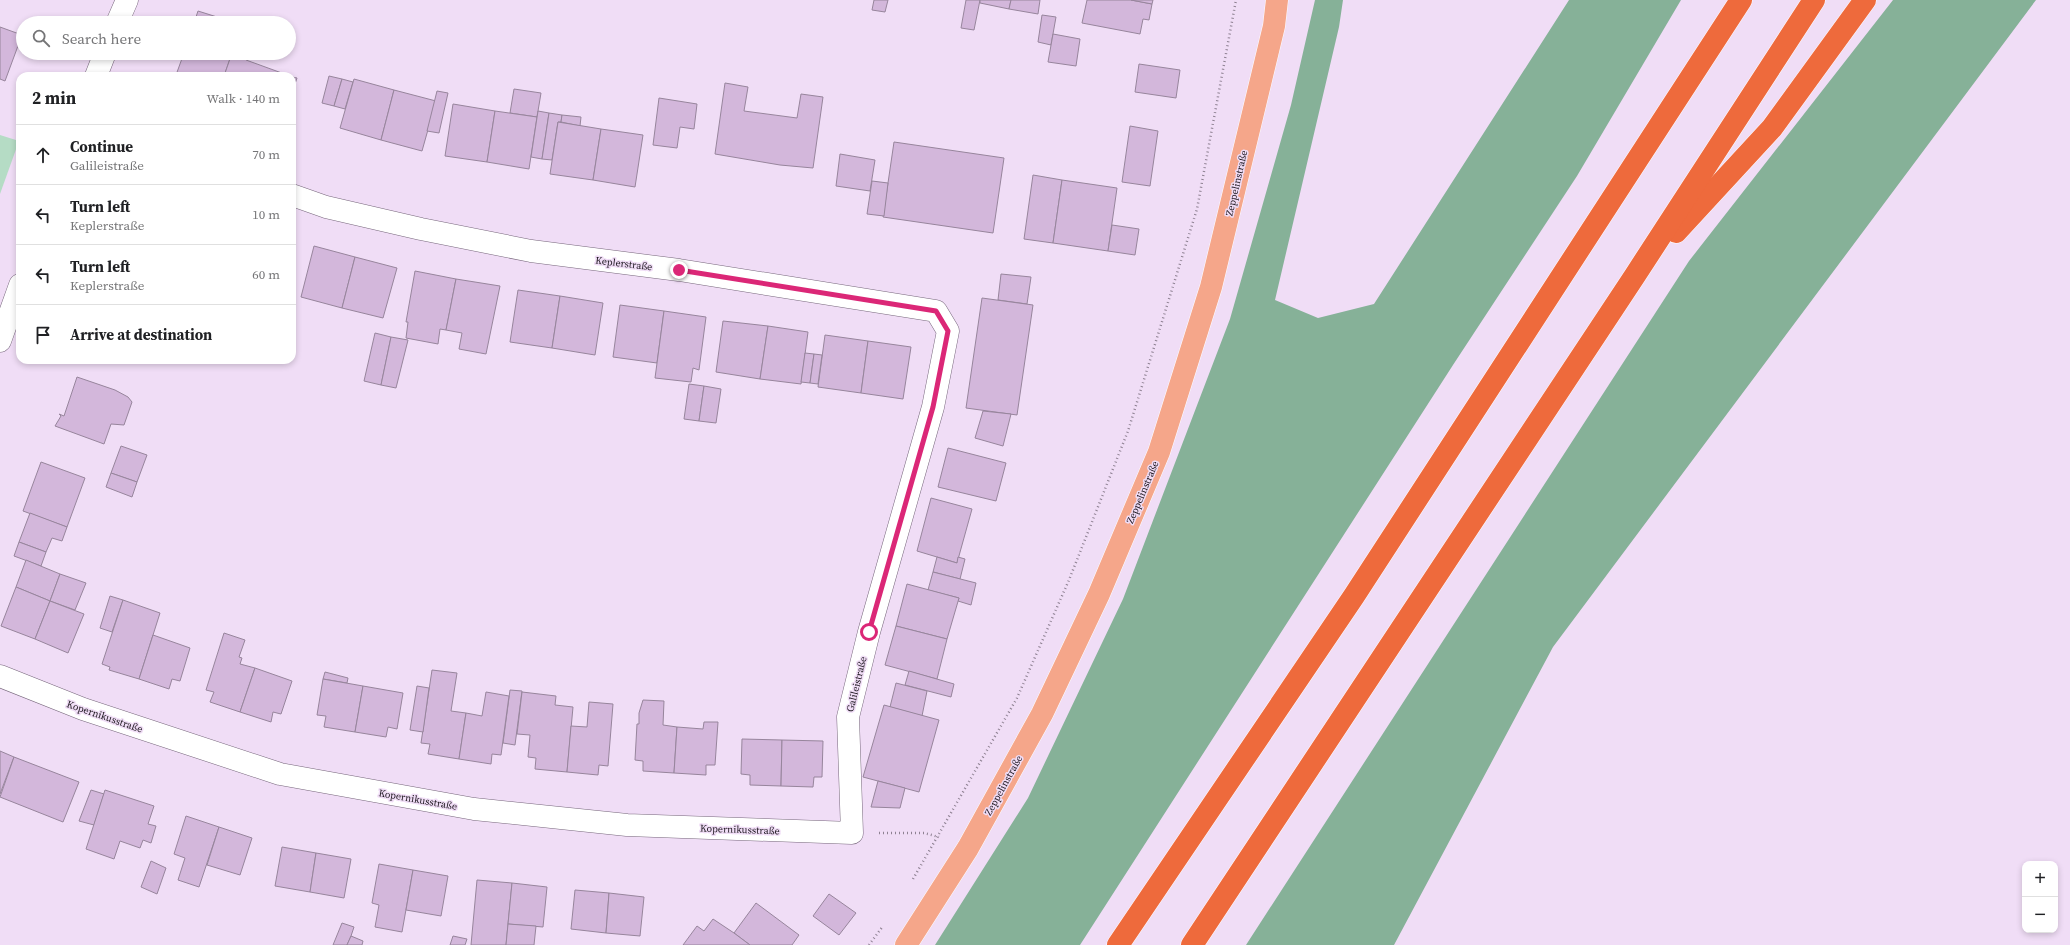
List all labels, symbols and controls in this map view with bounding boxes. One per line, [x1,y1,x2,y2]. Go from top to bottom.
search box [16,16,296,60]
icon: search [30,27,52,49]
text: Search here [62,28,141,49]
text: 2 min [32,86,76,110]
text: Walk · 140 m [207,90,280,107]
text: Continue [70,136,133,157]
icon: ahead [32,144,54,166]
text: 70 m [252,146,280,163]
street label: Zeppelinstraße [1223,149,1250,217]
text: Galileistraße [70,157,144,174]
text: Turn left [70,196,130,217]
icon: left [32,204,54,226]
text: 10 m [252,206,280,223]
text: Keplerstraße [70,217,144,234]
street label: Keplerstraße [595,254,653,273]
text: Turn left [70,256,130,277]
route end [670,261,688,279]
icon: left [32,264,54,286]
text: 60 m [252,266,280,283]
text: Keplerstraße [70,277,144,294]
icon: arrive [32,324,54,346]
text: Arrive at destination [70,324,212,345]
street label: Zeppelinstraße [1123,459,1162,526]
route start [860,623,878,641]
street label: Galileistraße [843,655,870,713]
street label: Kopernikusstraße [65,697,145,736]
street label: Zeppelinstraße [982,753,1025,818]
street label: Kopernikusstraße [378,786,458,813]
street label: Kopernikusstraße [700,822,780,837]
map controls [2022,861,2058,933]
button: + [2022,861,2058,897]
button: − [2022,897,2058,933]

